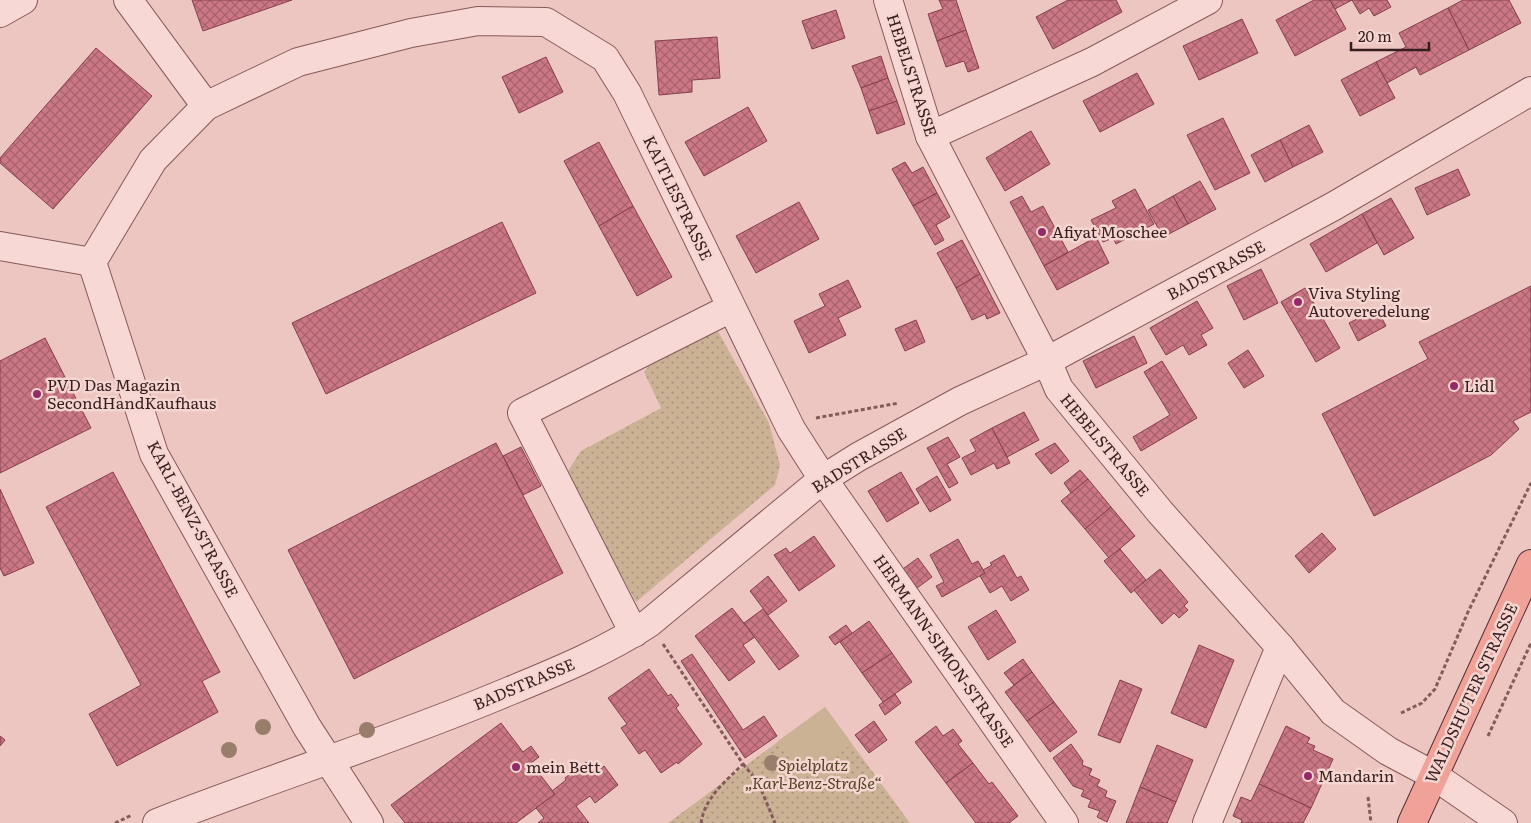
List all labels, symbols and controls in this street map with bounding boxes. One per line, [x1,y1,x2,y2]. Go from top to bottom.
street label: HEBELSTRASSE [882,10,944,139]
scale bar [1351,20,1428,52]
text: 20 m [1358,24,1392,47]
street label: KAITLESTRASSE [638,131,720,264]
place label: Afiyat Moschee [1052,219,1167,243]
marker: Afiyat Moschee [1036,226,1048,238]
street label: BADSTRASSE [1162,233,1269,305]
place label: Viva Styling Autoveredelung [1308,280,1430,322]
marker: Viva Styling Autoveredelung [1292,296,1304,308]
place label: PVD Das Magazin SecondHandKaufhaus [47,372,216,414]
place label: Lidl [1464,373,1495,397]
marker: Lidl [1448,380,1460,392]
marker: PVD Das Magazin SecondHandKaufhaus [31,388,43,400]
street label: HEBELSTRASSE [1055,388,1156,501]
street label: BADSTRASSE [806,420,911,498]
street label: KARL-BENZ-STRASSE [142,436,246,601]
street label: HERMANN-SIMON-STRASSE [869,549,1021,752]
street label: WALDSHUTER STRASSE [1418,599,1522,787]
street label: BADSTRASSE [469,651,578,715]
park label: Spielplatz „Karl-Benz-Straße“ [744,752,882,794]
place label: mein Bett [526,754,601,778]
marker: mein Bett [510,761,522,773]
place label: Mandarin [1318,763,1395,787]
marker: Mandarin [1302,770,1314,782]

